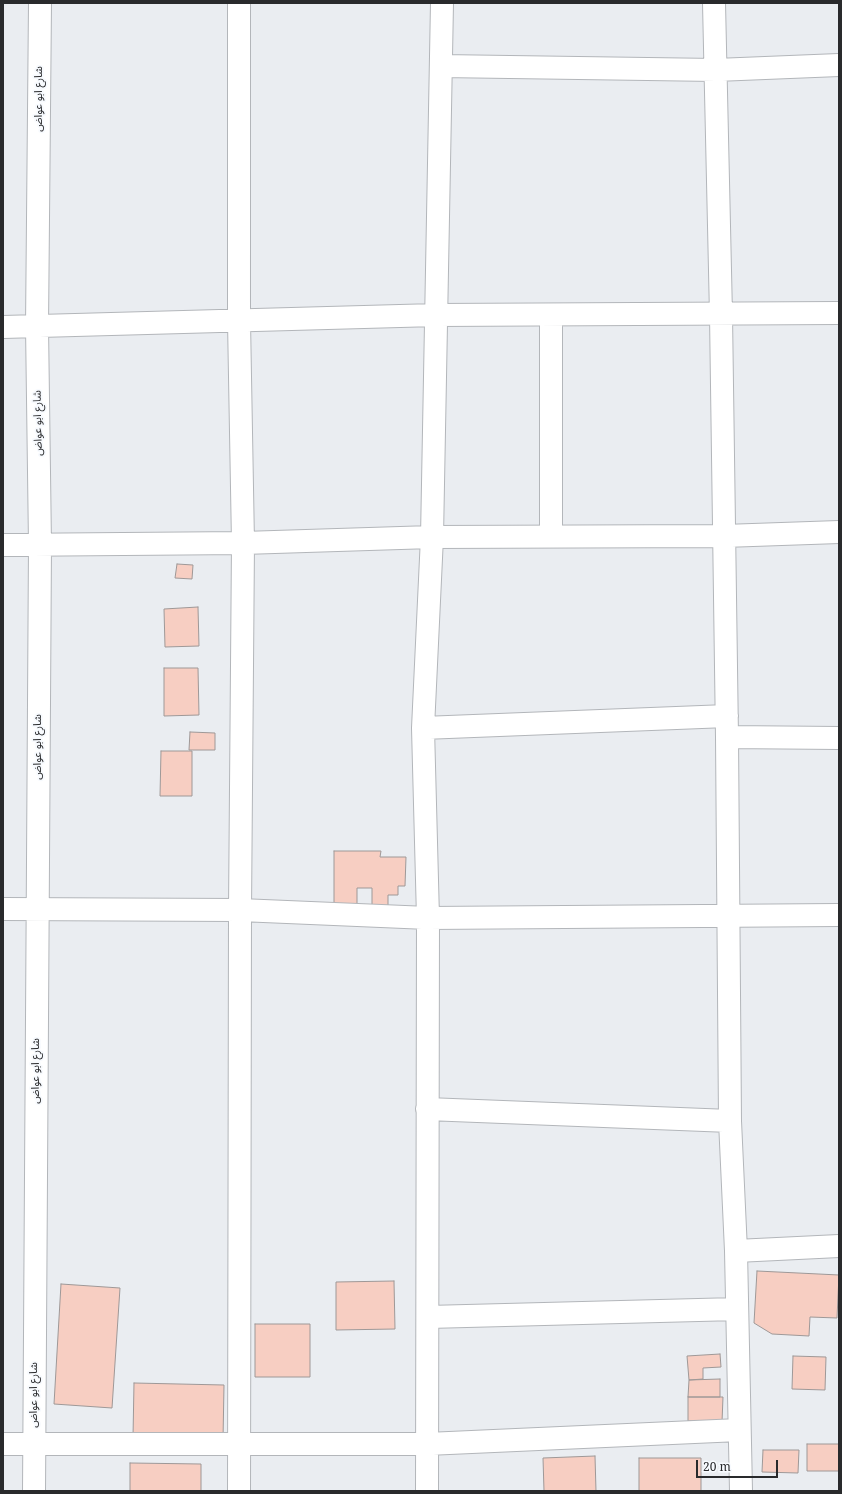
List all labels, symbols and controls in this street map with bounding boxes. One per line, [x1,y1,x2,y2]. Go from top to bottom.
street label: شارع ابو عواض [32,66,46,132]
street label: شارع ابو عواض [31,390,45,456]
street label: شارع ابو عواض [31,714,45,780]
street label: شارع ابو عواض [29,1038,43,1104]
street label: شارع ابو عواض [27,1362,41,1428]
scale bar [698,1452,780,1478]
text: 20 m [703,1458,731,1475]

